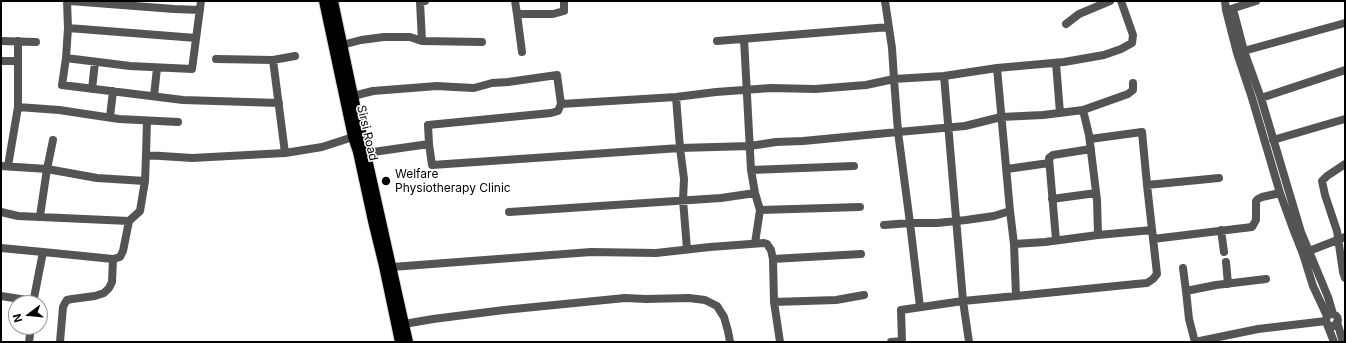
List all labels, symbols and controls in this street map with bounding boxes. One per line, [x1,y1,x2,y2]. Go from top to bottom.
street label: Sirsi Road [354,104,380,162]
place label: Welfare Physiotherapy Clinic [395,167,511,195]
marker: Welfare Physiotherapy Clinic [380,175,392,187]
north arrow [8,295,48,335]
text: N [10,312,25,324]

